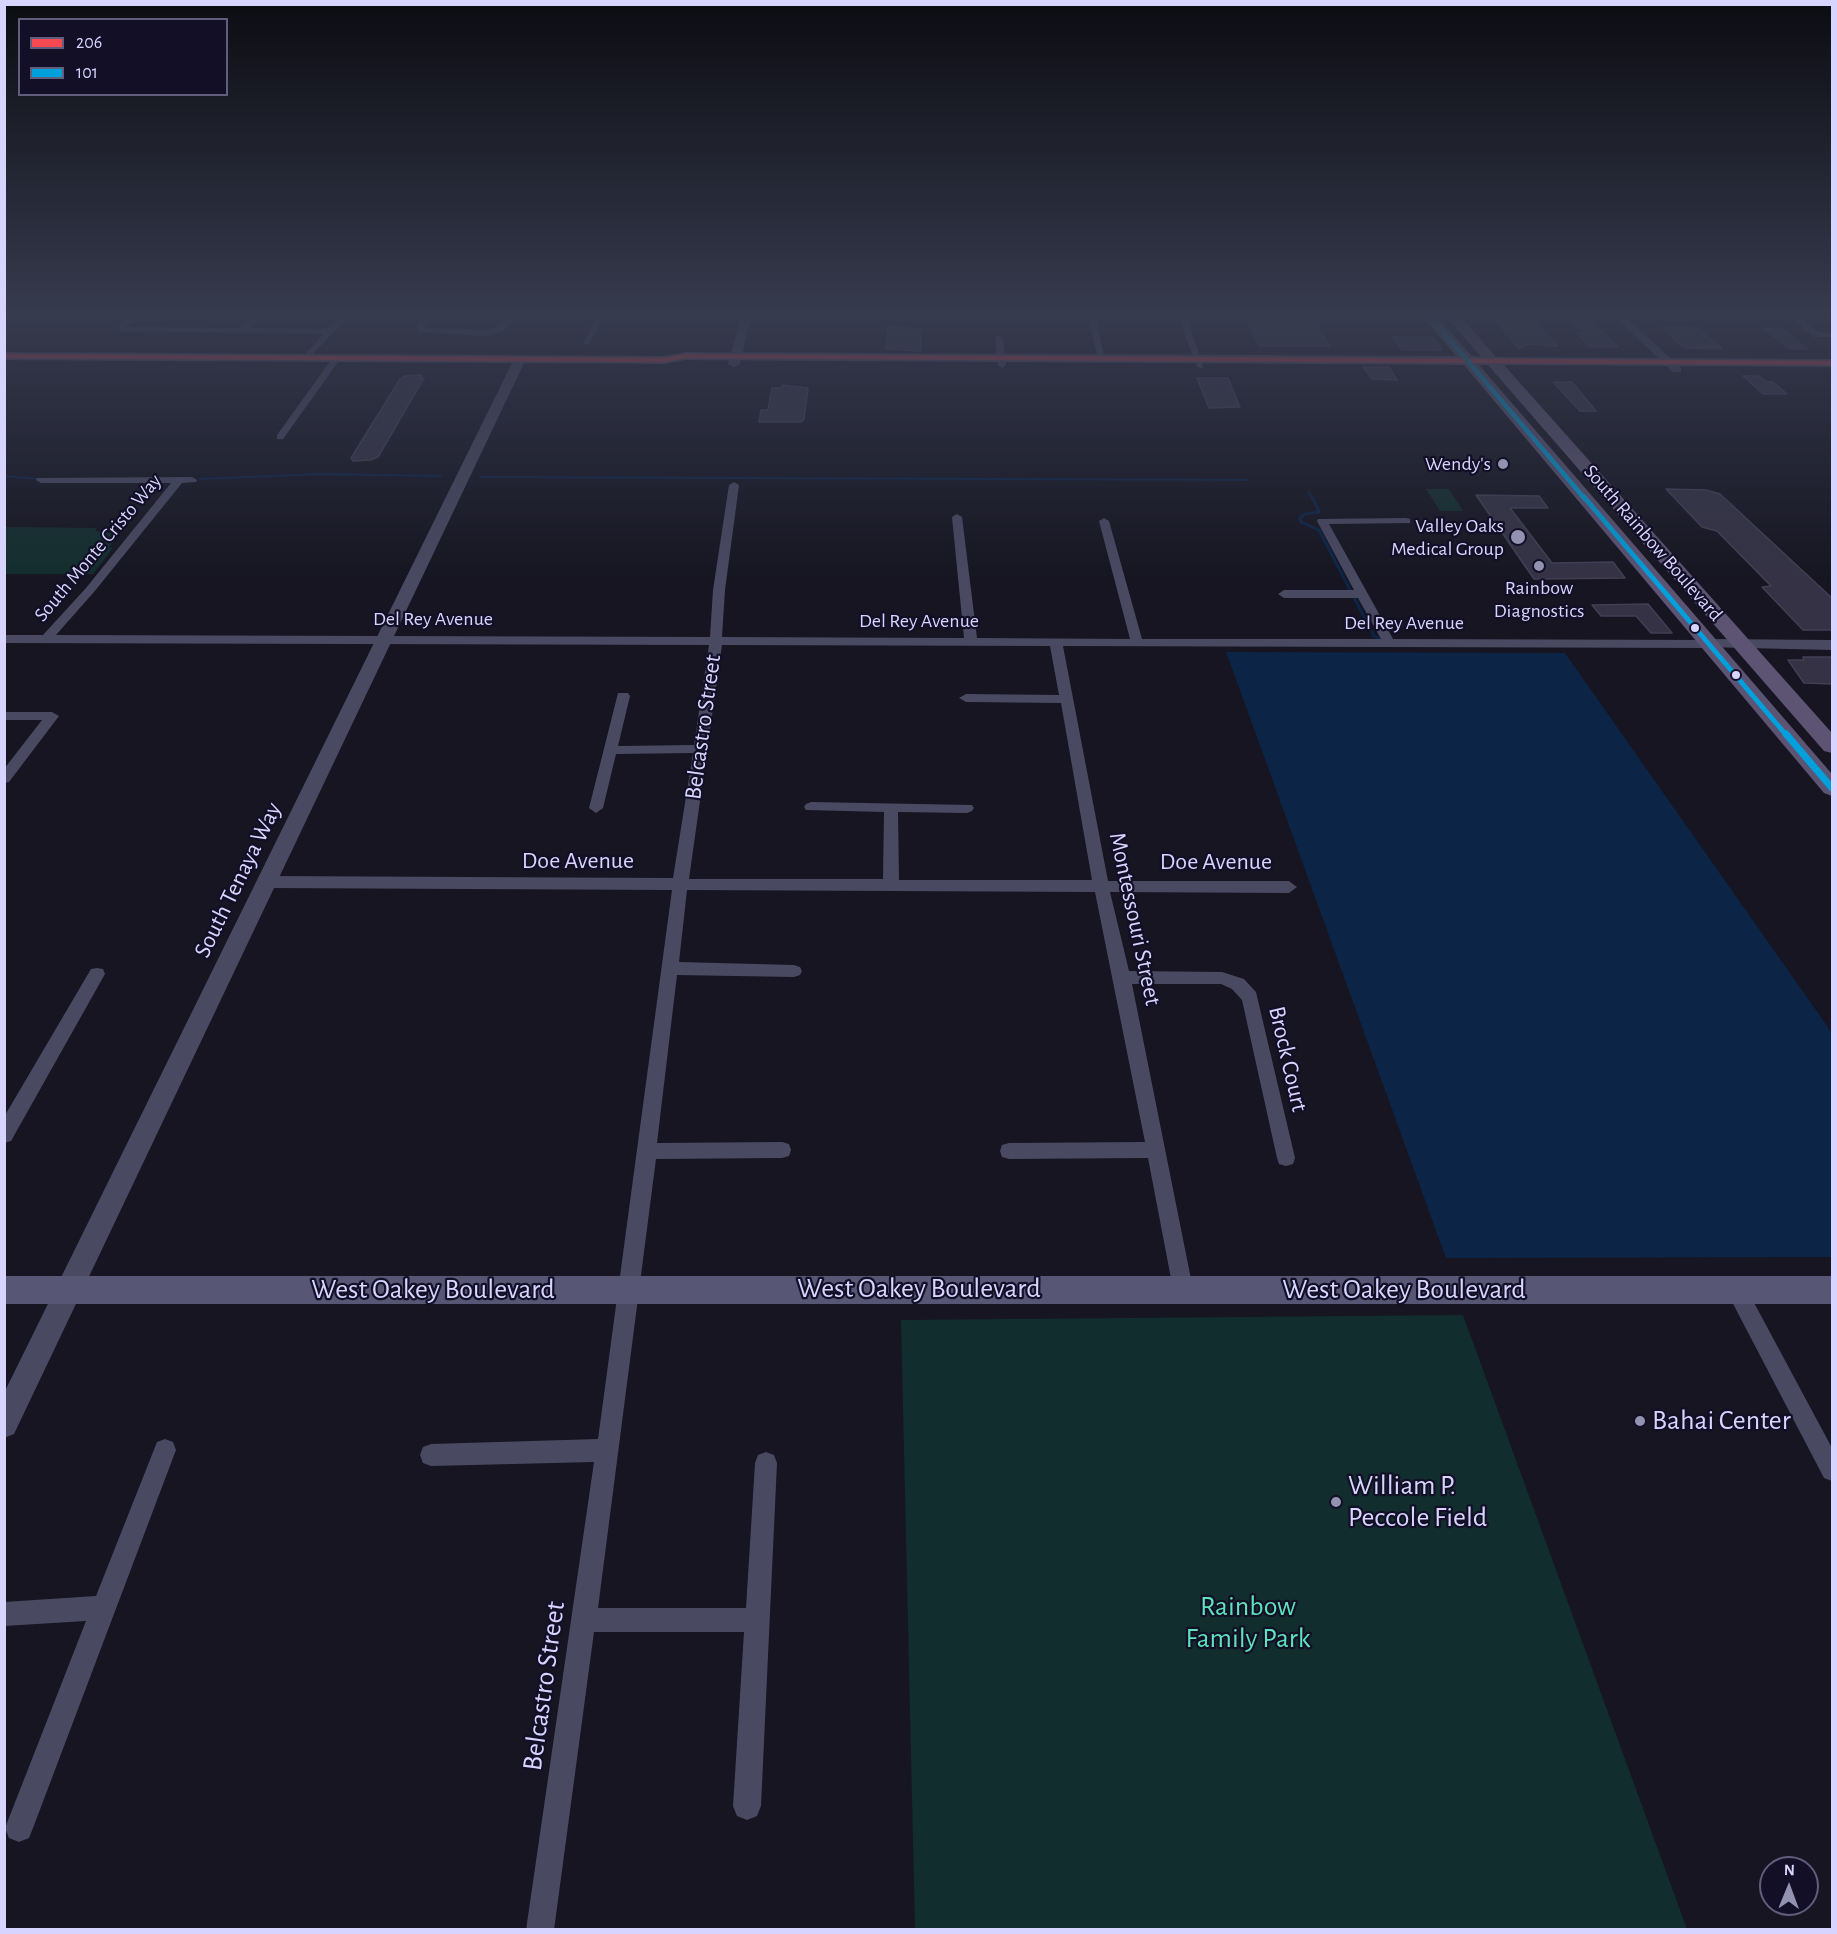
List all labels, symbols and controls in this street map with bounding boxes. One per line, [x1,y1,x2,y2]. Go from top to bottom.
legend [18,18,228,96]
text: 206 [76,34,102,52]
text: 101 [76,64,98,82]
place label: Wendy's [1425,452,1491,476]
marker: Wendy's [1496,457,1510,471]
street label: South Rainbow Boulevard [1578,460,1728,626]
street label: South Monte Cristo Way [29,469,167,627]
place label: Valley Oaks Medical Group [1391,514,1504,561]
marker: Valley Oaks Medical Group [1509,528,1527,546]
marker: Rainbow Diagnostics [1532,559,1546,573]
place label: Rainbow Diagnostics [1494,576,1584,623]
street label: Del Rey Avenue [373,607,493,631]
street label: Del Rey Avenue [859,609,979,633]
street label: Del Rey Avenue [1344,611,1464,635]
unlabelled marker [1689,622,1701,634]
street label: Belcastro Street [679,653,727,801]
unlabelled marker [1730,669,1742,681]
street label: South Tenaya Way [188,798,288,962]
street label: Montessouri Street [1103,830,1167,1008]
street label: Doe Avenue [522,847,634,875]
street label: Doe Avenue [1160,848,1272,876]
street label: Brock Court [1262,1003,1314,1115]
street label: West Oakey Boulevard [797,1272,1041,1306]
street label: West Oakey Boulevard [311,1273,555,1307]
street label: West Oakey Boulevard [1282,1273,1526,1307]
place label: Bahai Center [1652,1404,1791,1438]
marker: Bahai Center [1633,1414,1647,1428]
place label: William P. Peccole Field [1348,1469,1487,1535]
marker: William P. Peccole Field [1329,1495,1343,1509]
park label: Rainbow Family Park [1186,1590,1310,1656]
street label: Belcastro Street [515,1599,573,1773]
north arrow [1759,1856,1819,1916]
text: N [1784,1862,1795,1878]

